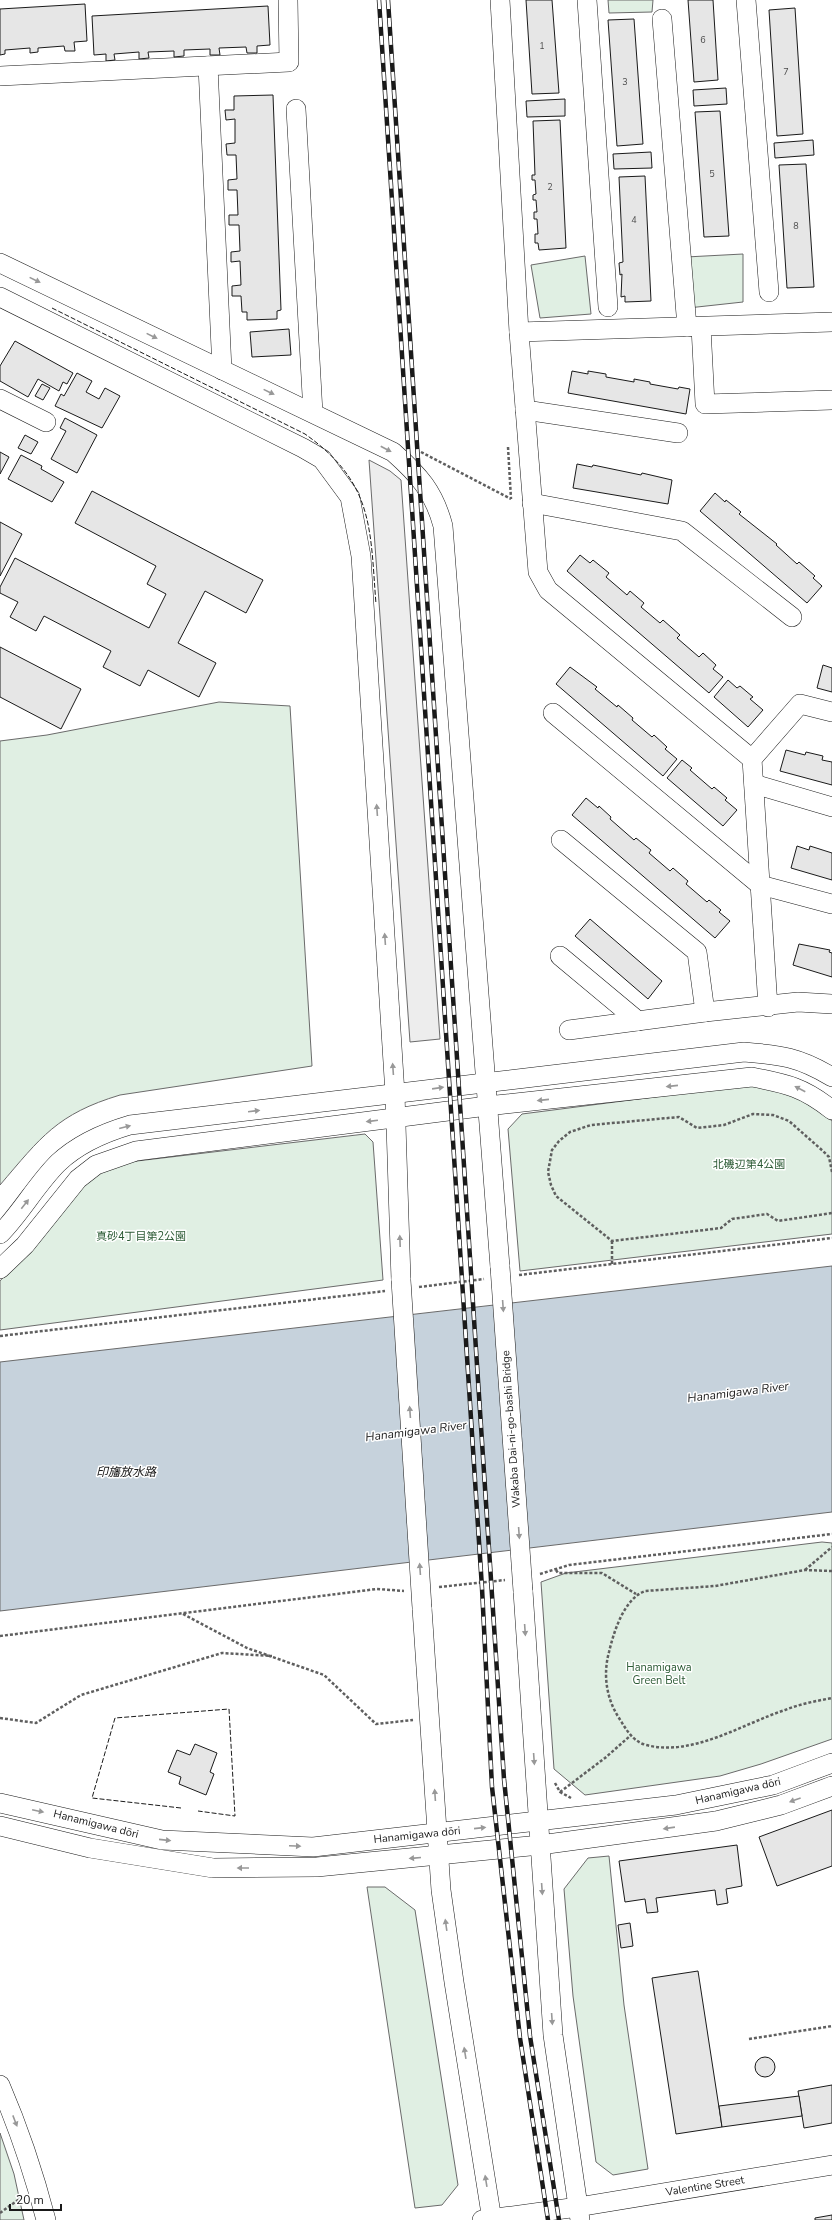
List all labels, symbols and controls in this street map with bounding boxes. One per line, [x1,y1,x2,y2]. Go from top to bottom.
house number: 6 [700,34,706,46]
house number: 1 [539,40,545,52]
house number: 7 [783,66,789,78]
house number: 3 [622,76,628,88]
house number: 5 [709,168,715,180]
house number: 2 [547,181,553,193]
house number: 4 [631,214,637,226]
house number: 8 [793,220,799,232]
one-way arrow [29,277,41,283]
one-way arrow [147,333,158,339]
one-way arrow [264,389,275,395]
one-way arrow [381,446,392,452]
one-way arrow [374,803,380,816]
one-way arrow [382,933,389,945]
one-way arrow [390,1063,397,1075]
one-way arrow [666,1083,678,1090]
one-way arrow [432,1085,445,1091]
one-way arrow [794,1086,805,1092]
one-way arrow [536,1097,549,1103]
one-way arrow [248,1107,260,1114]
one-way arrow [366,1118,378,1124]
one-way arrow [119,1124,131,1130]
park label: 北磯辺第4公園 [713,1157,785,1172]
one-way arrow [21,1199,29,1210]
park label: 真砂4丁目第2公園 [96,1229,186,1244]
one-way arrow [396,1235,403,1247]
one-way arrow [499,1300,506,1312]
street label: Wakaba Dai-ni-go-bashi Bridge [498,1350,524,1508]
water label: Hanamigawa River [686,1378,790,1406]
one-way arrow [406,1406,413,1418]
water label: Hanamigawa River [364,1417,468,1445]
water label: 印旛放水路 [96,1464,157,1480]
one-way arrow [515,1527,522,1539]
one-way arrow [416,1563,423,1575]
one-way arrow [522,1624,529,1636]
park label: Hanamigawa Green Belt [626,1660,692,1688]
one-way arrow [531,1753,537,1766]
street label: Hanamigawa dōri [694,1774,782,1808]
one-way arrow [431,1789,438,1801]
one-way arrow [789,1797,801,1803]
street label: Hanamigawa dōri [52,1806,140,1842]
one-way arrow [32,1808,44,1814]
street label: Hanamigawa dōri [373,1823,461,1847]
one-way arrow [474,1825,486,1832]
one-way arrow [663,1825,675,1831]
one-way arrow [159,1837,171,1843]
one-way arrow [289,1843,302,1849]
one-way arrow [409,1855,421,1862]
one-way arrow [236,1865,249,1871]
one-way arrow [539,1883,546,1895]
one-way arrow [443,1919,449,1931]
one-way arrow [548,2013,555,2025]
one-way arrow [462,2047,468,2059]
one-way arrow [13,2116,19,2128]
street label: Valentine Street [664,2172,746,2200]
one-way arrow [483,2175,489,2188]
scale bar [10,2186,61,2212]
text: 20 m [16,2192,44,2208]

